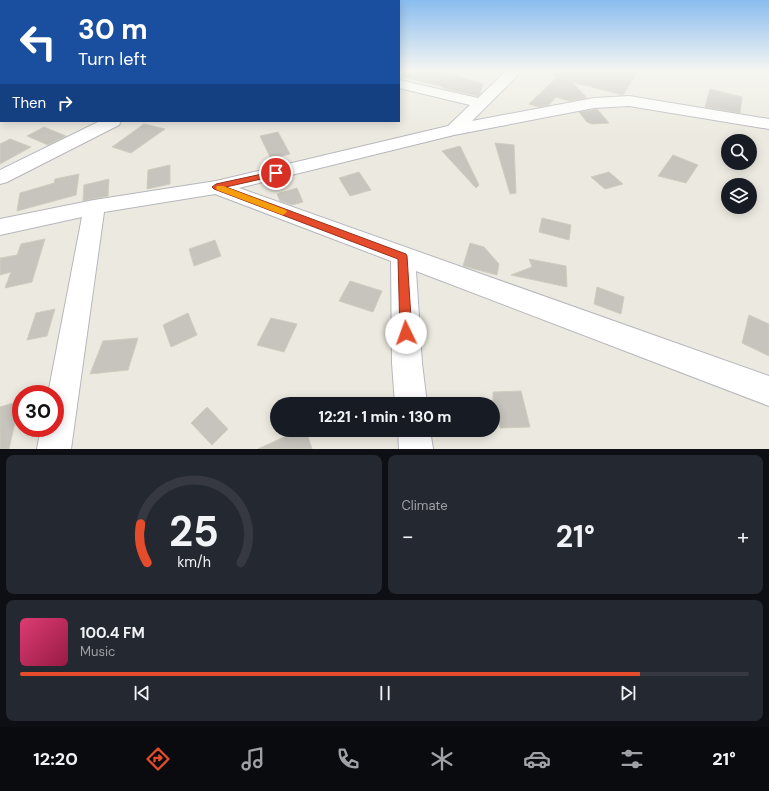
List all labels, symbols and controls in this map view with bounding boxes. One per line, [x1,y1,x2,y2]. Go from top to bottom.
text: 30 m [78,11,148,48]
icon: left [12,16,64,68]
text: Turn left [78,47,147,71]
icon: right [54,92,76,114]
text: Then [12,93,46,113]
map controls [721,134,757,214]
button: search [721,134,757,170]
pin [259,156,293,190]
icon: arrive [265,162,287,184]
button: layers [721,178,757,214]
position arrow [385,312,427,354]
speed limit sign: 30 [12,385,64,437]
text: 12:21 · 1 min · 130 m [319,407,451,427]
text: Climate [402,497,448,514]
text: 25 [169,504,219,558]
text: 21° [556,517,595,556]
text: − [402,522,414,551]
text: + [737,522,749,551]
text: km/h [177,552,211,570]
text: 100.4 FM [80,623,145,643]
text: Music [80,643,115,660]
icon: previous [131,682,153,704]
icon: pause [374,682,396,704]
icon: next [617,682,639,704]
icon: directions [144,745,172,773]
icon: music [239,745,267,773]
icon: phone [334,745,362,773]
icon: climate [428,745,456,773]
icon: car [523,745,551,773]
icon: filters [618,745,646,773]
text: 12:20 [33,747,78,771]
text: 21° [712,747,736,771]

